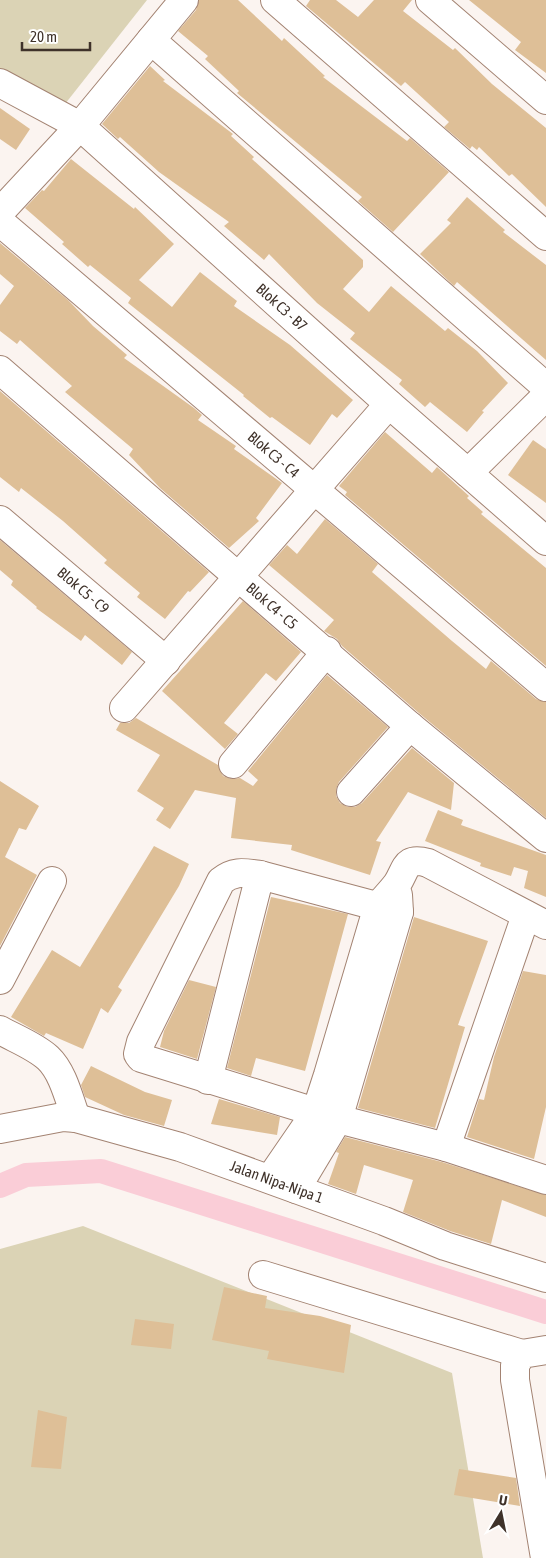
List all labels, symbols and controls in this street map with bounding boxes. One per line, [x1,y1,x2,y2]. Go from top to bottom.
scale bar [22,20,90,52]
text: 20 m [30,28,57,45]
street label: Blok C3 - B7 [253,280,311,334]
street label: Blok C3 - C4 [244,428,303,481]
street label: Blok C5 - C9 [54,564,113,617]
street label: Blok C4 - C5 [243,579,301,632]
street label: Jalan Nipa-Nipa 1 [228,1157,326,1206]
north arrow [476,1488,526,1538]
text: U [498,1492,509,1509]

